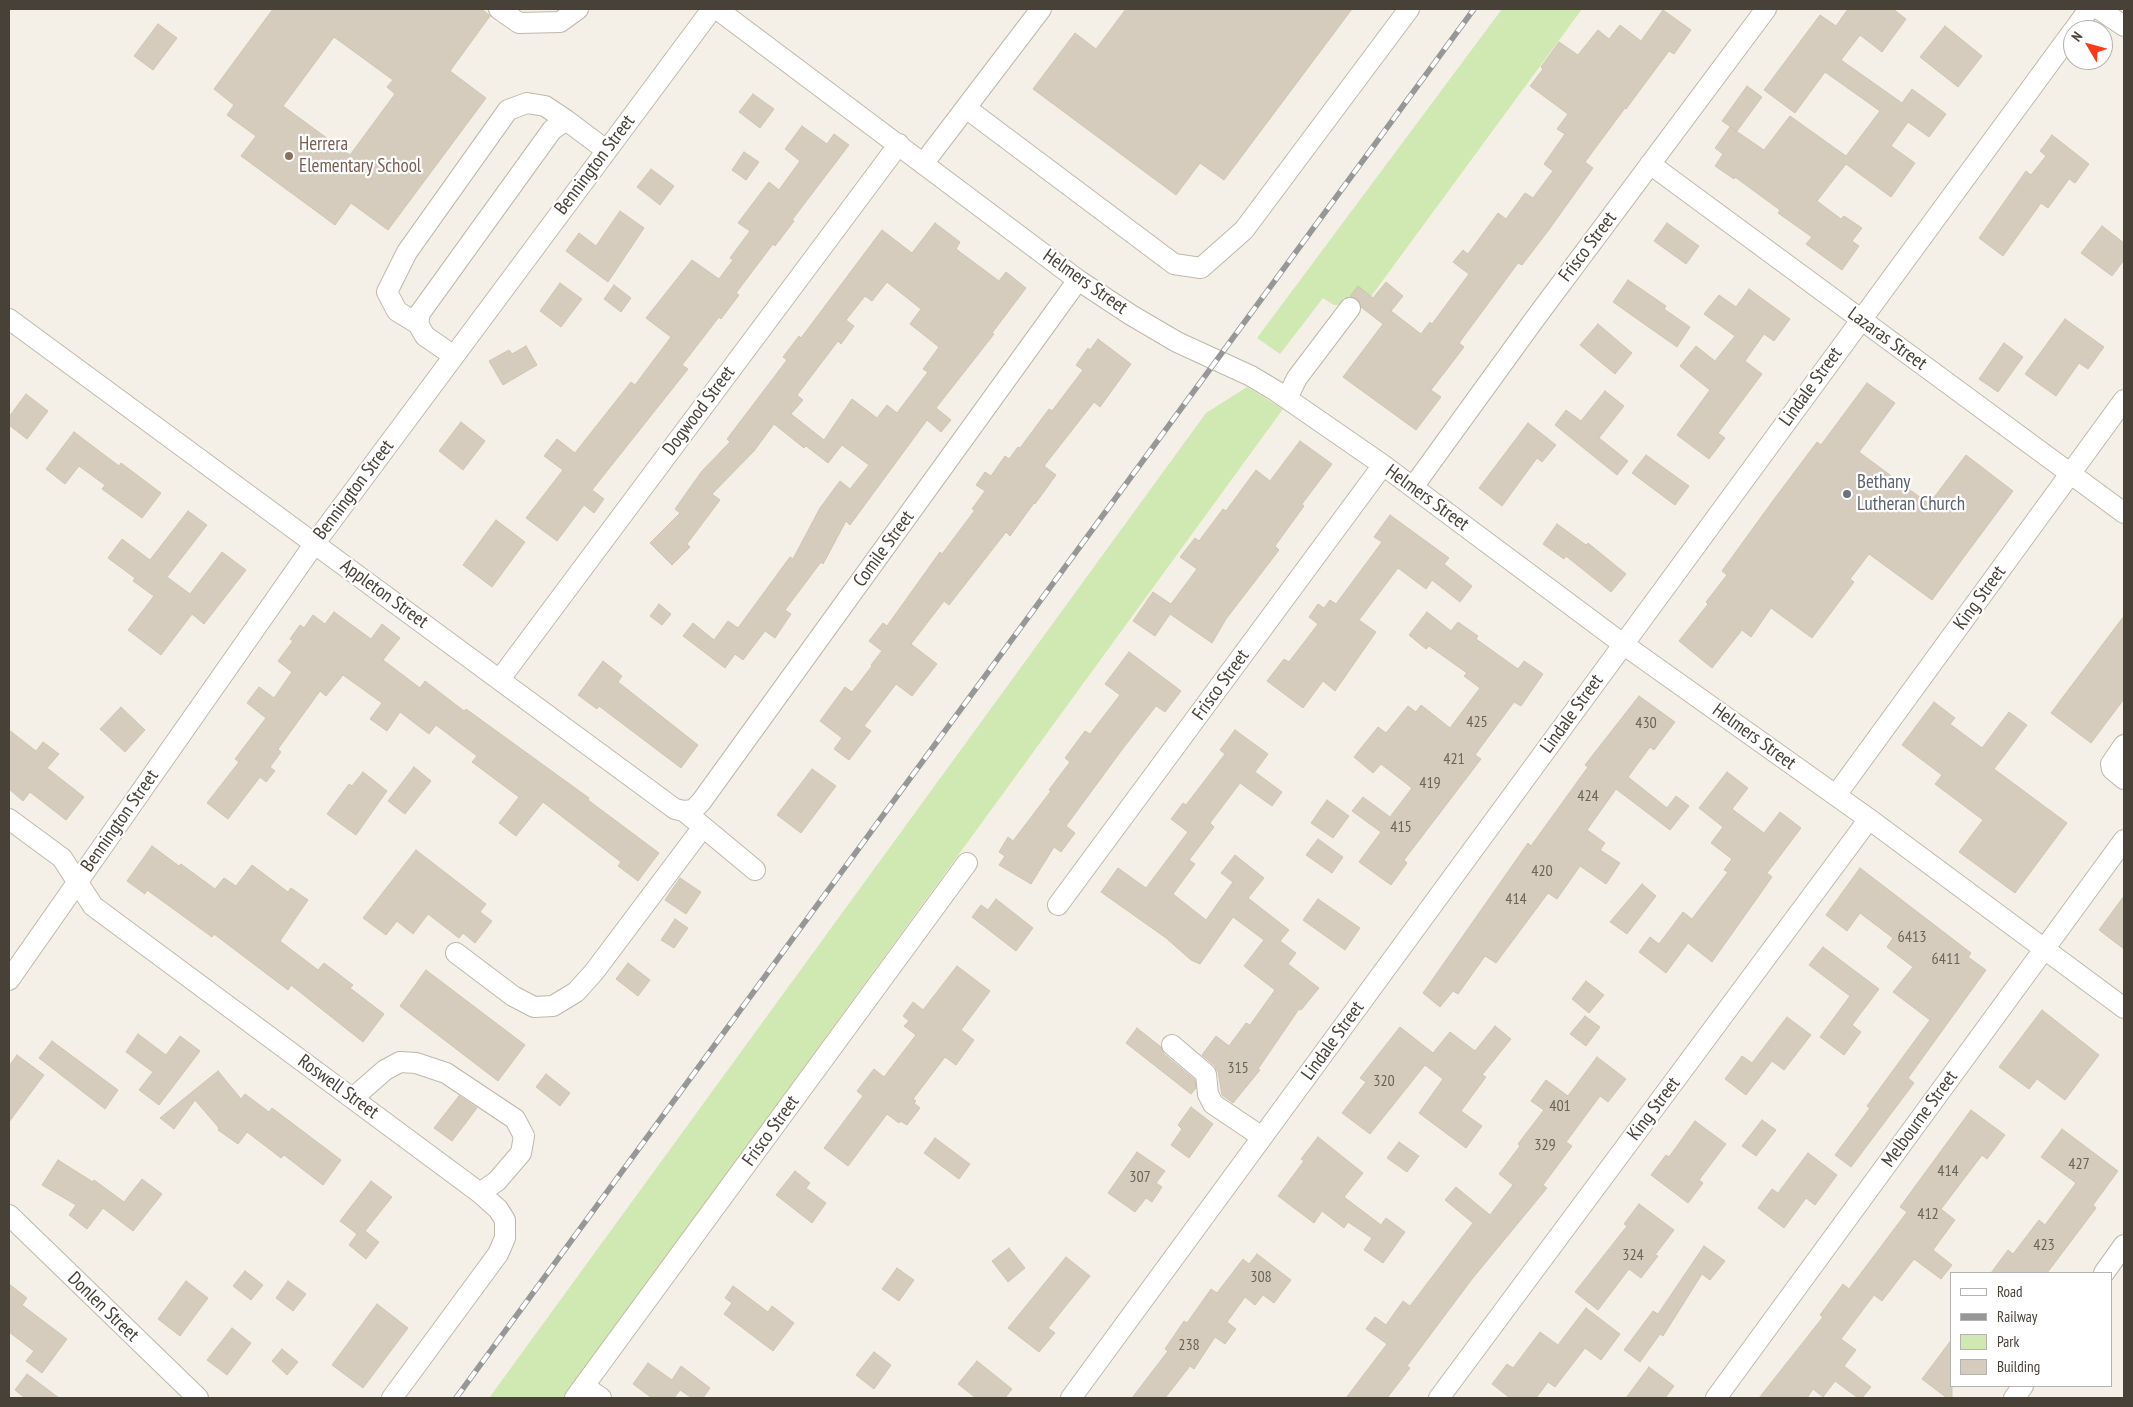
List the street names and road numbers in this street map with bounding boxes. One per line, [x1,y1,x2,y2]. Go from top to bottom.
street label: Bennington Street [550,111,640,219]
street label: Frisco Street [1554,208,1622,286]
street label: Helmers Street [1038,245,1132,319]
street label: Lazaras Street [1843,303,1931,375]
street label: Lindale Street [1775,343,1847,431]
street label: Dogwood Street [658,362,740,460]
street label: Bennington Street [309,436,399,544]
street label: Helmers Street [1381,460,1473,536]
street label: Comile Street [849,506,919,592]
street label: Appleton Street [336,555,432,633]
street label: King Street [1949,562,2011,634]
street label: Frisco Street [1188,645,1254,725]
street label: Lindale Street [1536,670,1608,758]
street label: Helmers Street [1708,699,1800,775]
street label: Bennington Street [76,766,164,876]
street label: Lindale Street [1297,997,1369,1085]
street label: Roswell Street [293,1050,383,1124]
street label: Melbourne Street [1877,1066,1963,1172]
street label: King Street [1623,1073,1685,1145]
street label: Frisco Street [738,1091,804,1171]
street label: Donlen Street [63,1267,143,1347]

